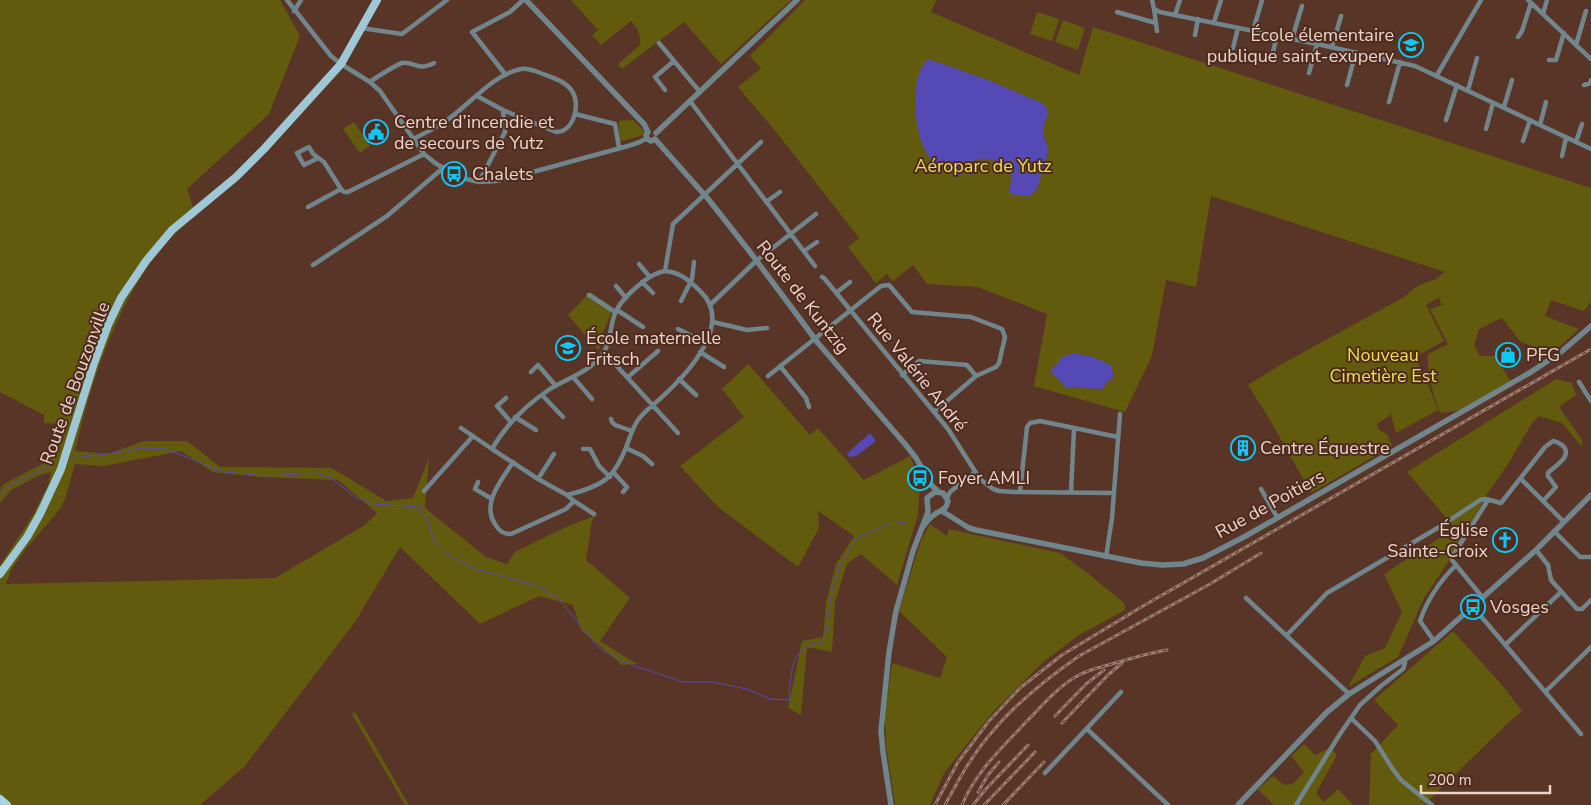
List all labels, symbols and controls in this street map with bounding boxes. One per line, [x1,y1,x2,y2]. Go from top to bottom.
place label: École élementaire publique saint-exupery [1207,23,1395,68]
school or university icon: École élementaire publique saint-exupery [1398,32,1424,58]
place label: Centre d’incendie et de secours de Yutz [394,110,555,155]
public building icon: Centre d’incendie et de secours de Yutz [363,119,389,145]
park label: Aéroparc de Yutz [914,154,1052,178]
bus stop icon: Chalets [441,161,467,187]
place label: Chalets [472,162,534,186]
street label: Route de Kuntzig [751,235,855,359]
street label: Route de Bouzonville [34,298,116,468]
street label: Rue Valérie André [862,307,972,437]
place label: École maternelle Fritsch [586,326,721,371]
school or university icon: École maternelle Fritsch [555,335,581,361]
shop icon: PFG [1495,342,1521,368]
park label: Nouveau Cimetière Est [1329,343,1437,388]
place label: PFG [1526,343,1560,367]
building icon: Centre Équestre [1230,435,1256,461]
place label: Centre Équestre [1260,436,1389,460]
street label: Rue de Poitiers [1211,464,1329,544]
bus stop icon: Foyer AMLI [907,465,933,491]
place label: Foyer AMLI [938,466,1030,490]
place label: Église Sainte-Croix [1387,518,1489,563]
church icon: Église Sainte-Croix [1492,527,1518,553]
bus stop icon: Vosges [1460,594,1486,620]
place label: Vosges [1489,595,1549,619]
scale bar [1421,762,1550,794]
text: 200 m [1428,770,1472,790]

